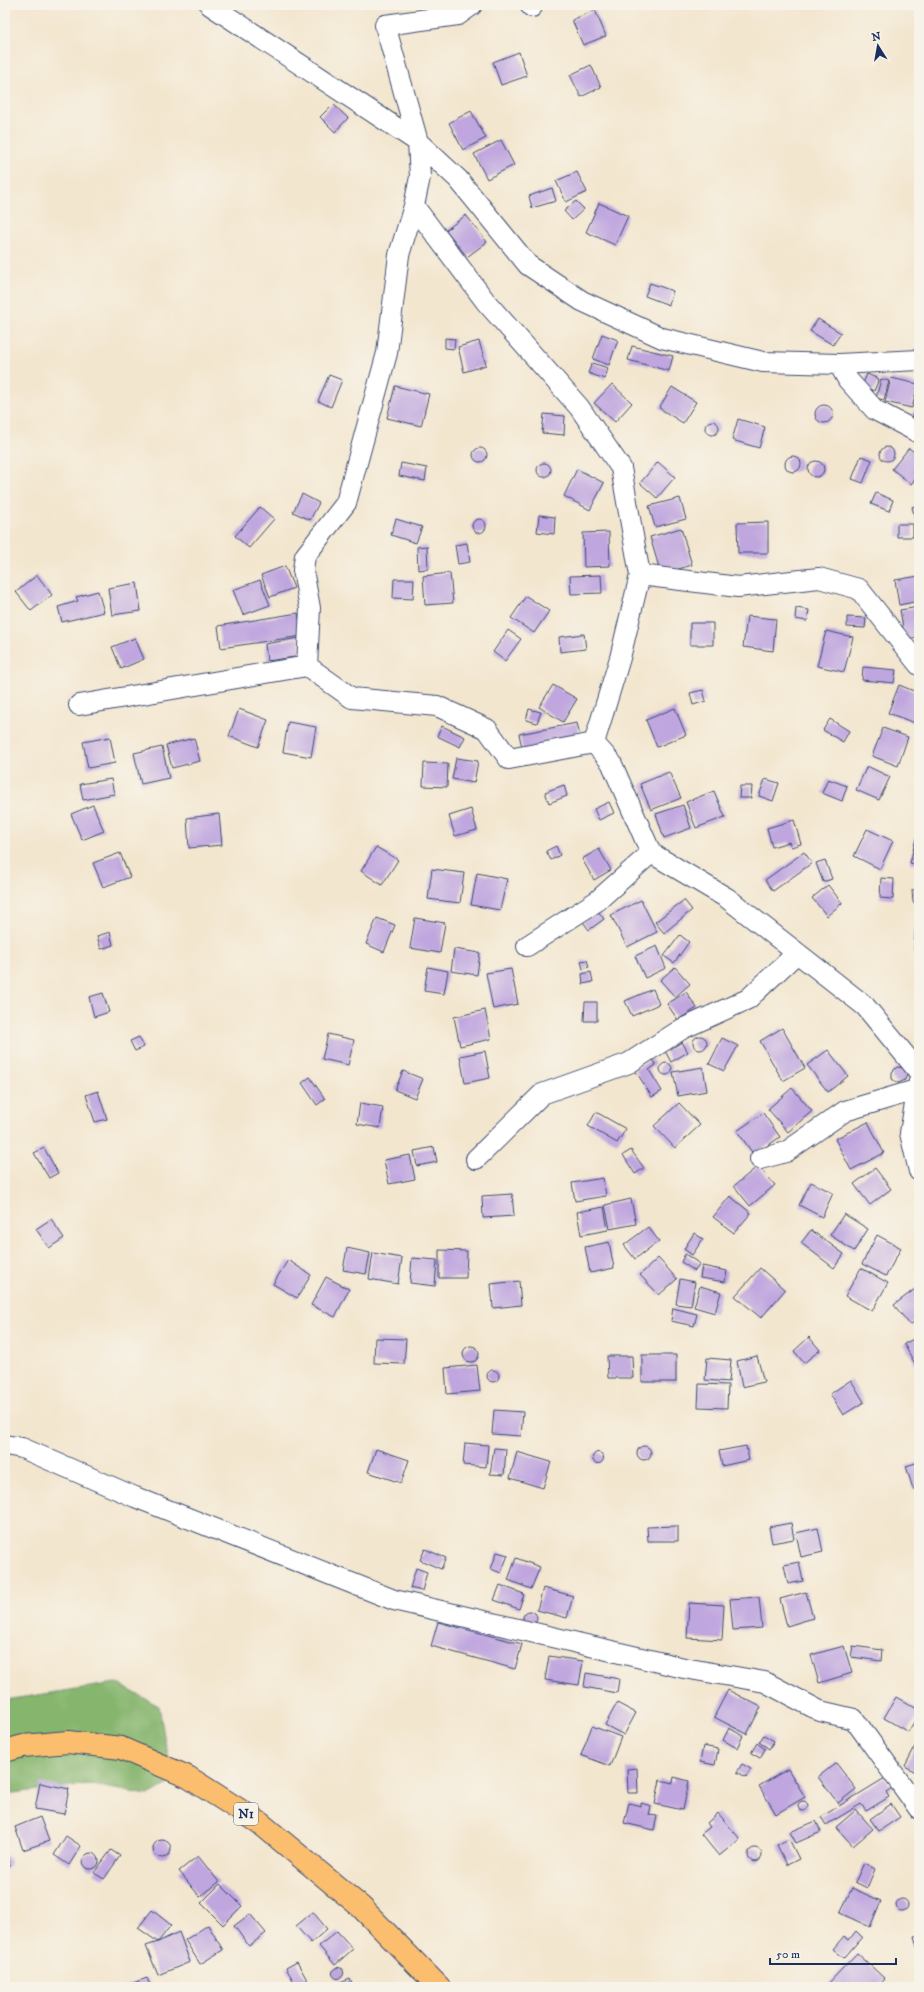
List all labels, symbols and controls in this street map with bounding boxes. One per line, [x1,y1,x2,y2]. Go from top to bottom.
north arrow [858,26,898,66]
text: N [871,29,882,45]
road number: N1 [234,1803,258,1825]
scale bar [770,1940,896,1966]
text: 50 m [776,1947,800,1962]

